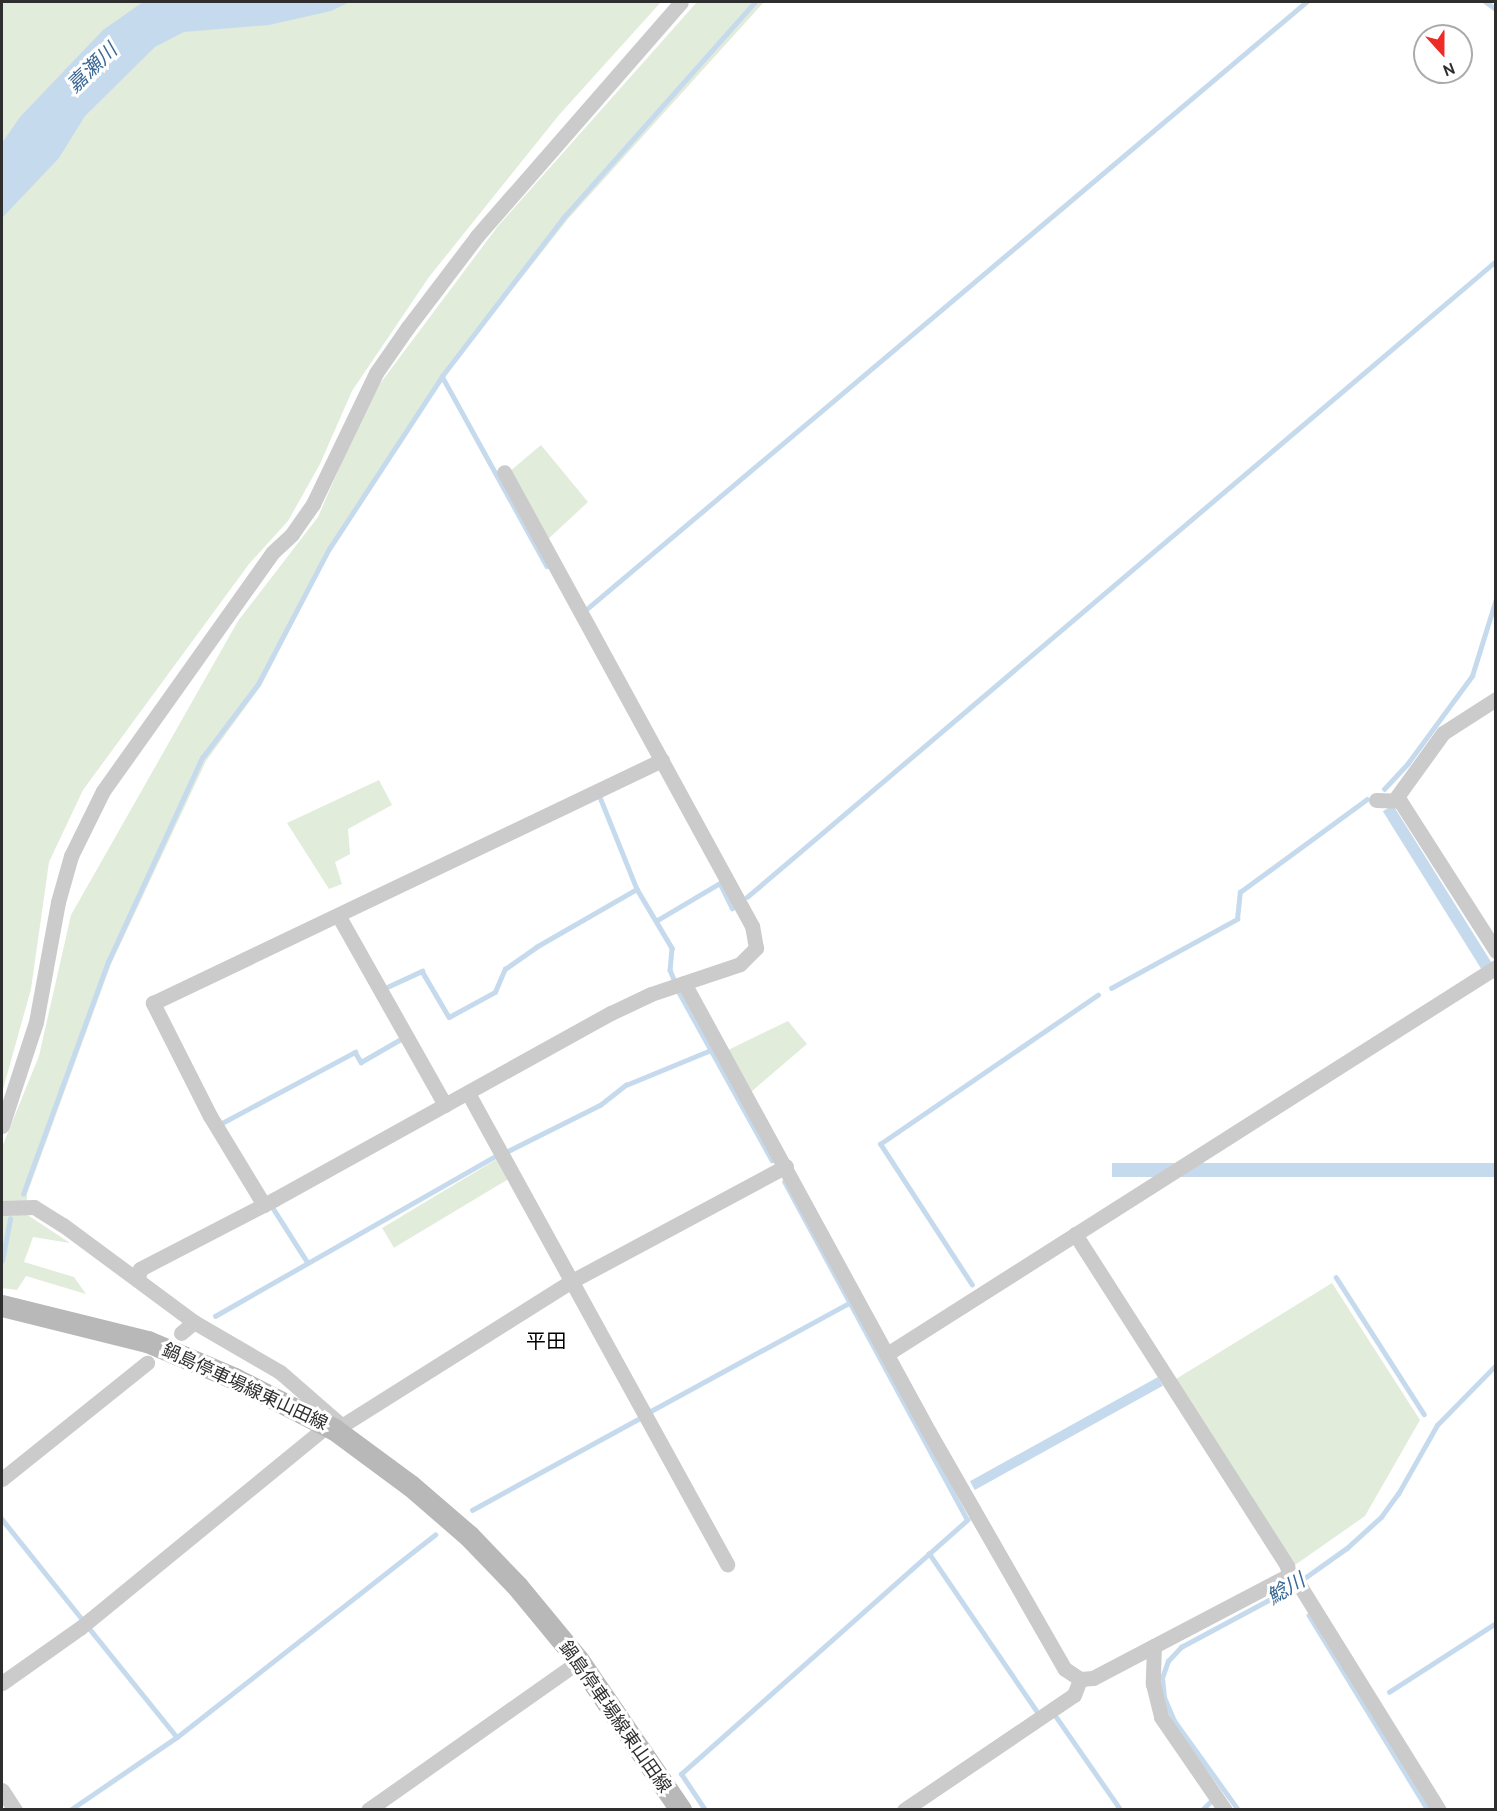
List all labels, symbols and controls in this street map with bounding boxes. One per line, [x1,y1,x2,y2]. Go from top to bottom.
north arrow [1413,24,1473,84]
water label: 嘉瀬川 [62,39,122,97]
text: N [1440,59,1458,80]
district label: 平田 [526,1329,566,1353]
street label: 鍋島停車場線東山田線 [159,1339,331,1435]
water label: 鯰川 [1263,1568,1309,1610]
street label: 鍋島停車場線東山田線 [555,1637,675,1797]

